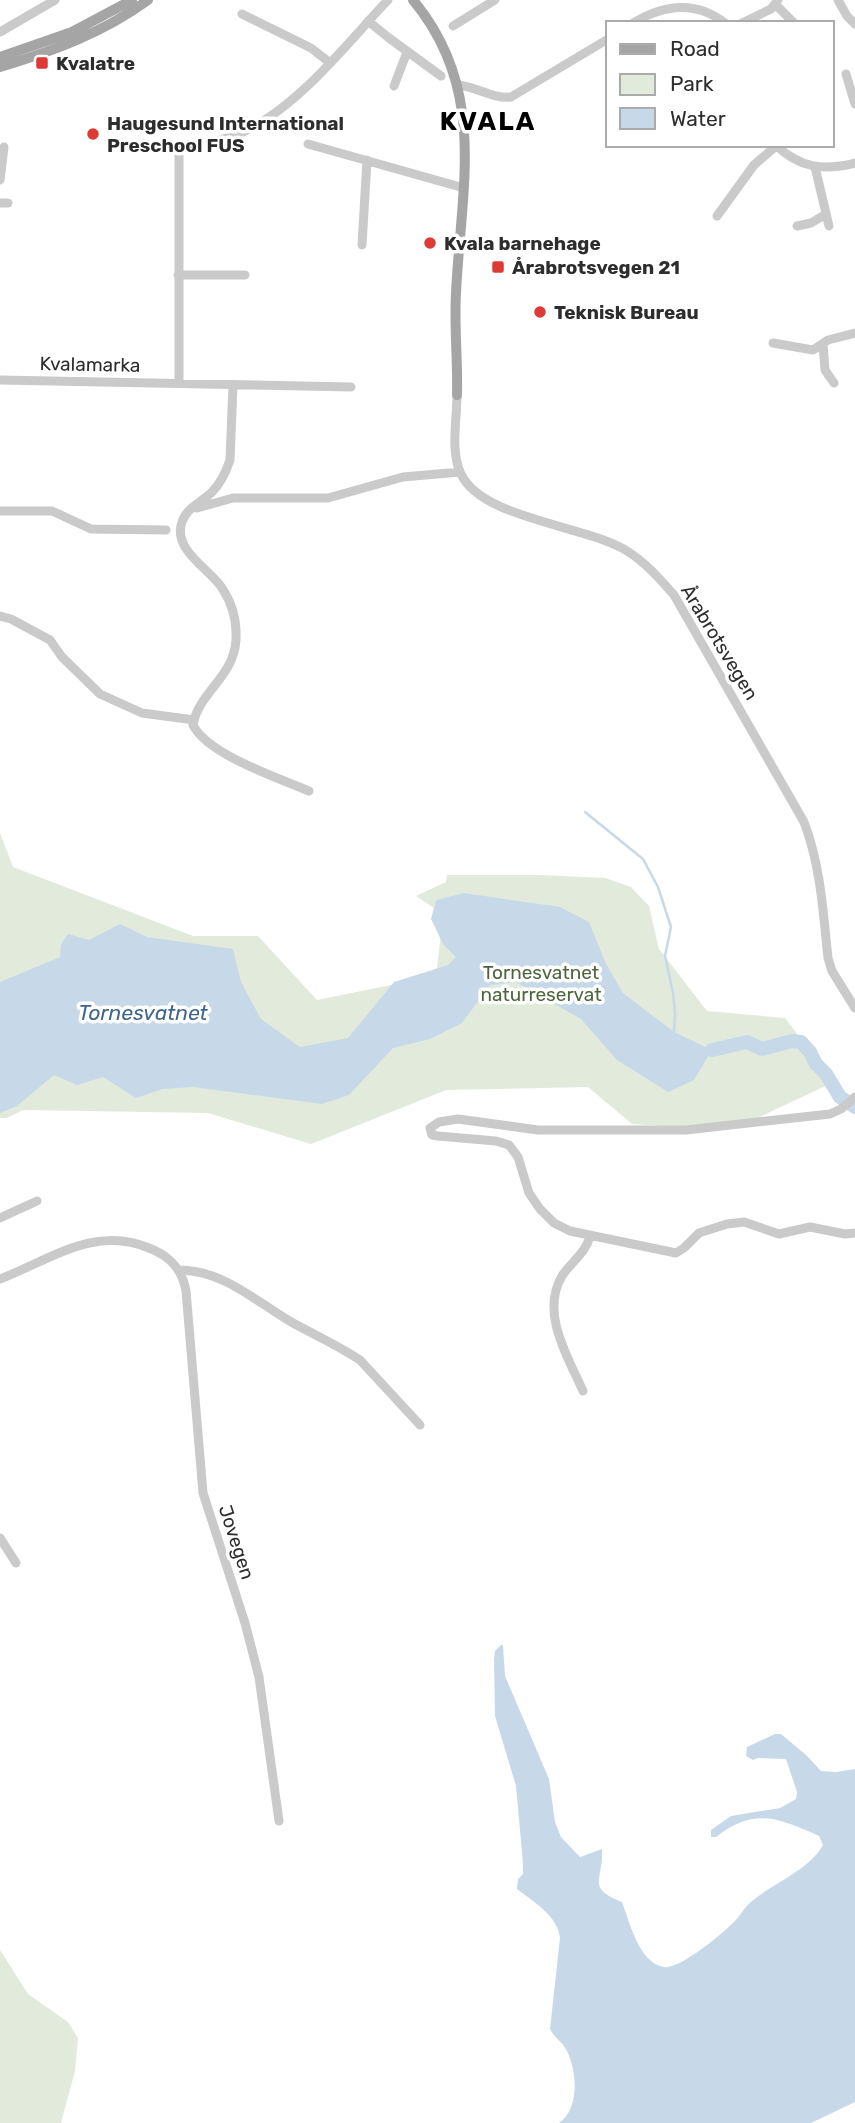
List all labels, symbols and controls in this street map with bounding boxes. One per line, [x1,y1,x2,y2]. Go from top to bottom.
legend [606,21,834,147]
text: Road [670,36,720,61]
place label: Kvalatre [56,52,135,75]
marker: Kvalatre [34,55,50,71]
text: Park [670,71,714,96]
district label: KVALA [440,106,536,137]
text: Water [670,106,726,131]
place label: Haugesund International Preschool FUS [107,112,344,157]
marker: Haugesund International Preschool FUS [85,126,101,142]
place label: Kvala barnehage [444,232,601,255]
marker: Kvala barnehage [422,235,438,251]
place label: Årabrotsvegen 21 [512,256,680,279]
marker: Årabrotsvegen 21 [490,259,506,275]
place label: Teknisk Bureau [554,301,699,324]
marker: Teknisk Bureau [532,304,548,320]
street label: Kvalamarka [39,352,141,377]
street label: Årabrotsvegen [676,580,763,704]
park label: Tornesvatnet naturreservat [480,961,602,1006]
water label: Tornesvatnet [78,1000,209,1025]
street label: Jovegen [214,1502,259,1582]

